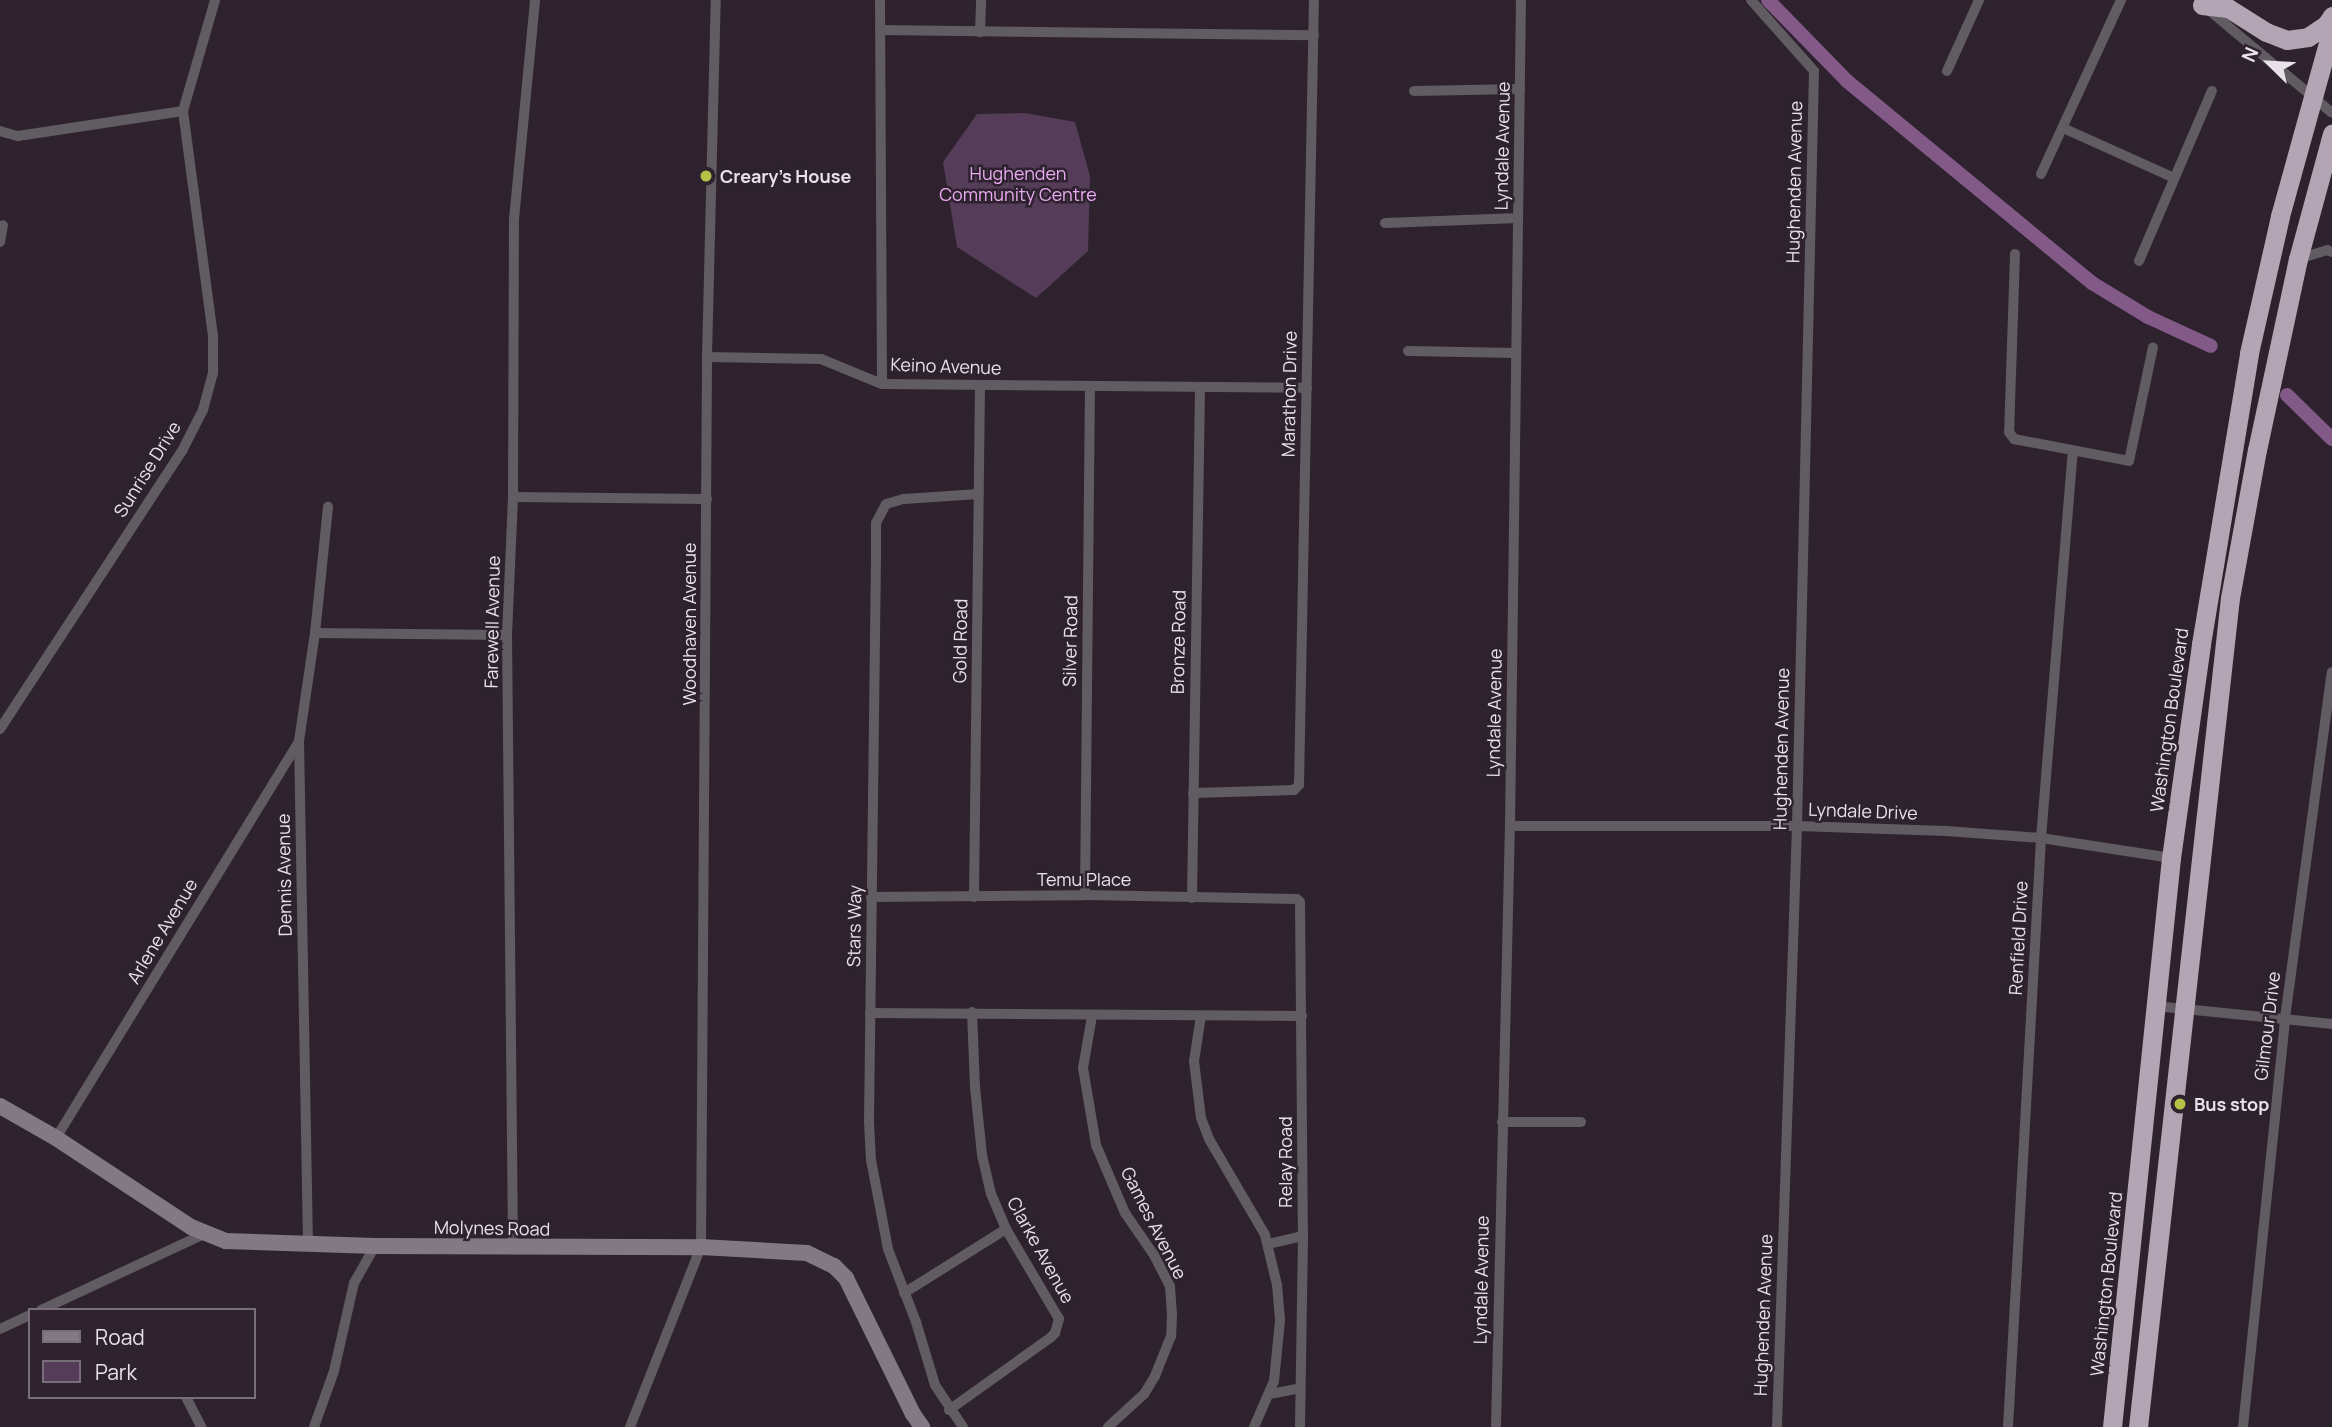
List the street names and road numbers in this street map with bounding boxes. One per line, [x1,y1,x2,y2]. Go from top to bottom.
street label: Lyndale Avenue [1490,81,1514,211]
street label: Hughenden Avenue [1782,101,1806,263]
street label: Marathon Drive [1277,331,1301,457]
street label: Keino Avenue [890,353,1002,379]
street label: Sunrise Drive [109,417,185,521]
street label: Woodhaven Avenue [678,543,700,705]
street label: Farewell Avenue [480,555,504,689]
street label: Bronze Road [1166,590,1190,694]
street label: Silver Road [1058,595,1082,687]
street label: Gold Road [948,599,972,683]
street label: Washington Boulevard [2145,626,2193,814]
street label: Lyndale Avenue [1482,648,1506,778]
street label: Hughenden Avenue [1769,668,1793,830]
street label: Lyndale Drive [1808,798,1918,824]
street label: Dennis Avenue [272,814,296,936]
street label: Temu Place [1037,868,1131,890]
street label: Arlene Avenue [122,875,202,987]
street label: Renfield Drive [2004,880,2032,996]
street label: Stars Way [842,885,866,967]
street label: Gilmour Drive [2250,970,2284,1082]
street label: Relay Road [1274,1116,1296,1208]
street label: Games Avenue [1116,1163,1192,1283]
street label: Washington Boulevard [2086,1190,2126,1378]
street label: Clarke Avenue [1003,1193,1079,1307]
street label: Lyndale Avenue [1469,1215,1493,1345]
street label: Molynes Road [434,1216,550,1240]
street label: Hughenden Avenue [1749,1234,1777,1396]

